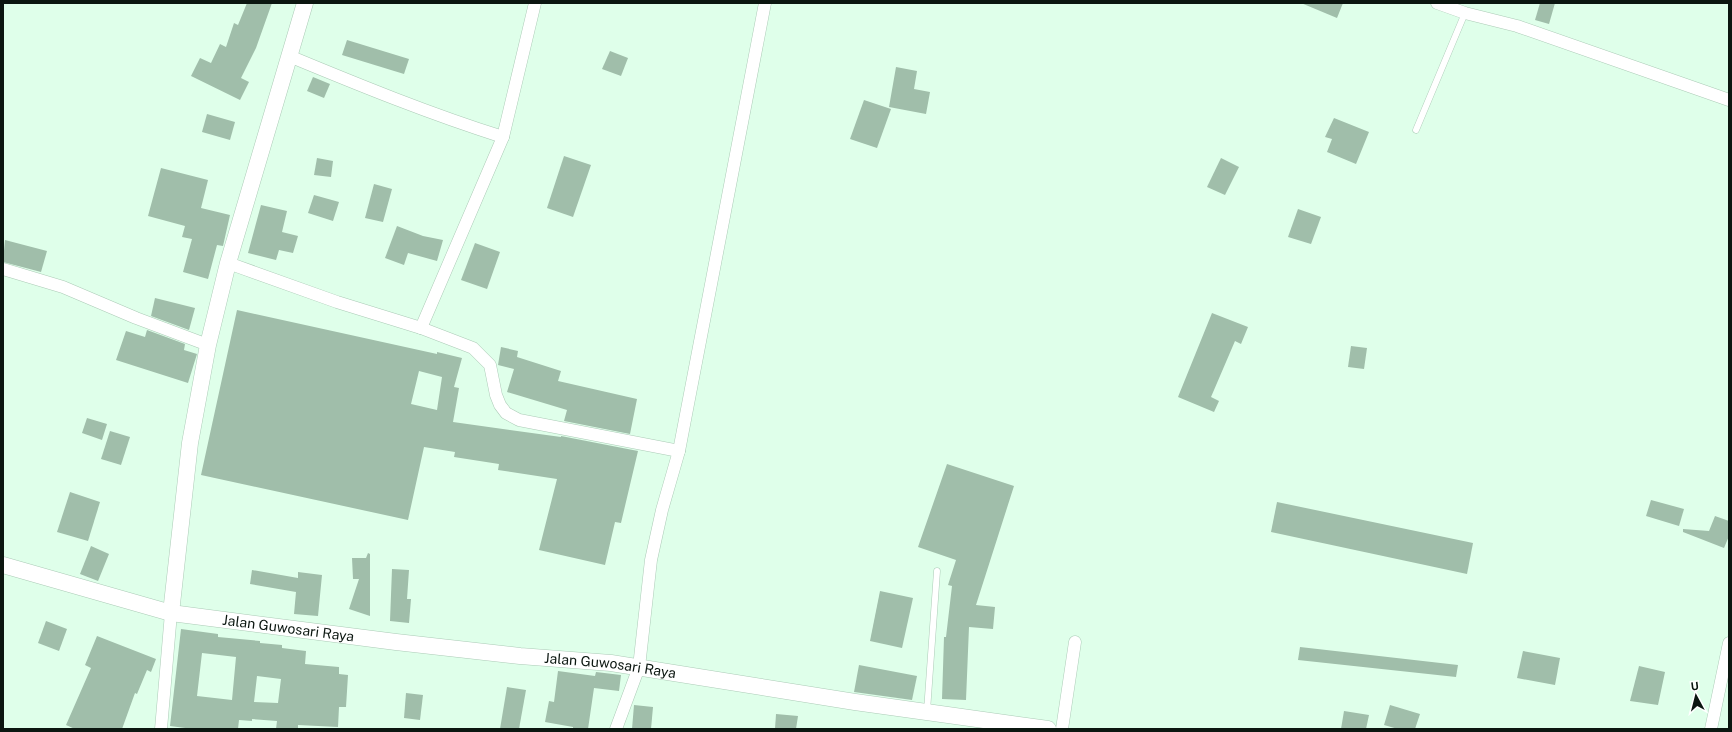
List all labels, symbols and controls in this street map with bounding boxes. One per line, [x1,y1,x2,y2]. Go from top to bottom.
street label: Jalan Guwosari Raya [221,612,355,645]
street label: Jalan Guwosari Raya [544,650,677,681]
north arrow [1676,676,1716,716]
text: U [1690,680,1699,693]

